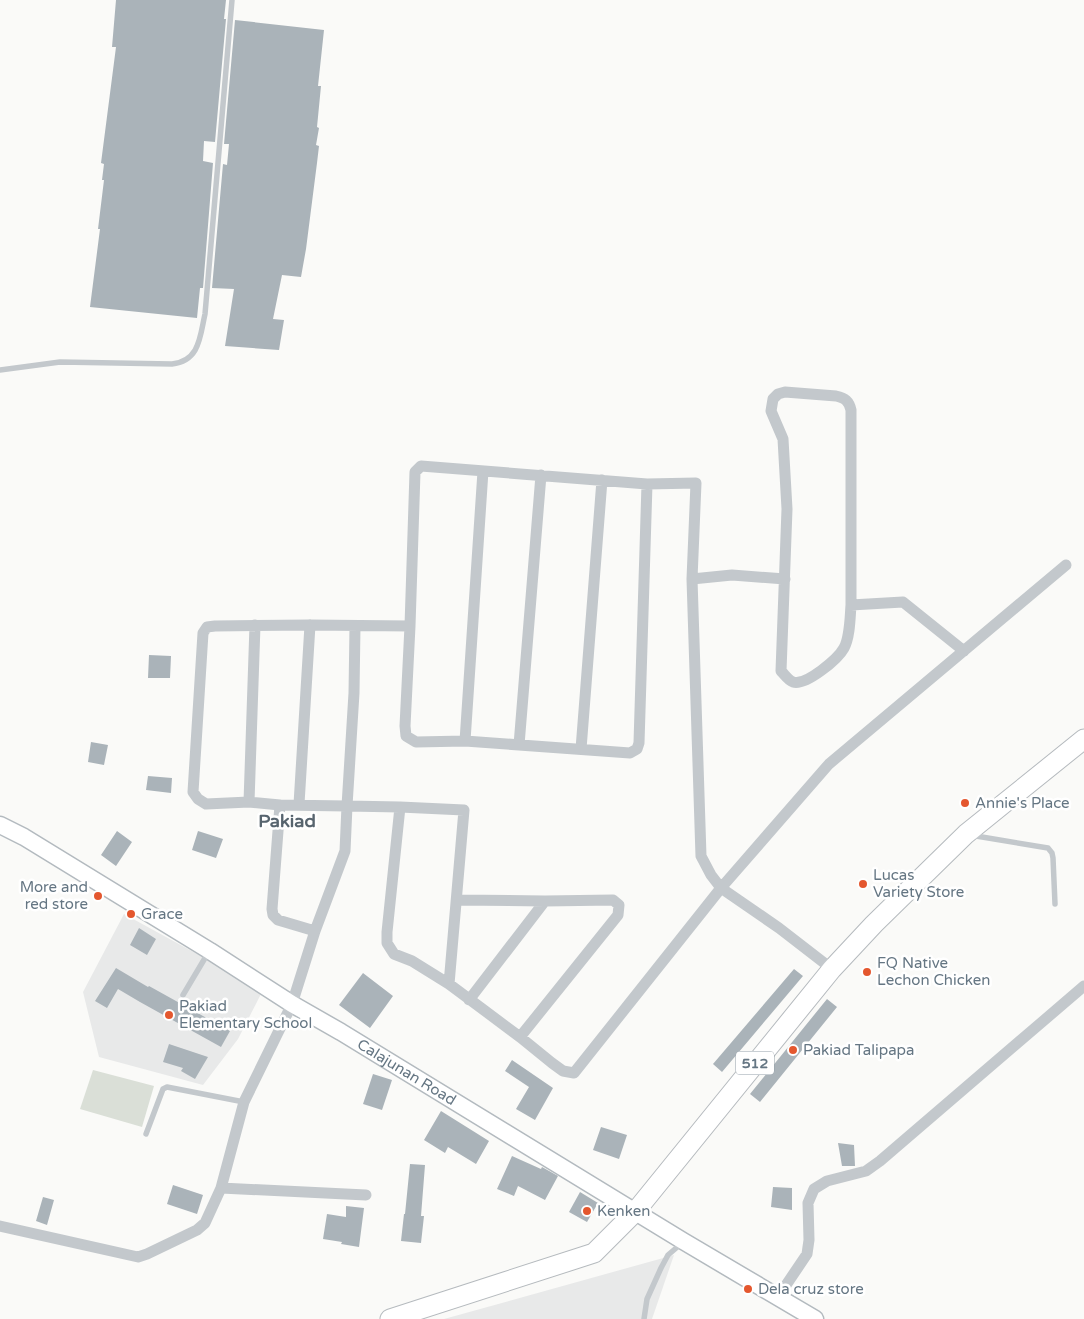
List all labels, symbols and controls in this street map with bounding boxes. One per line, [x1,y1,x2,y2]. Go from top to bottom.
place label: Annie's Place [975,794,1070,812]
marker: Annie's Place [959,797,971,809]
district label: Pakiad [258,810,316,832]
place label: Lucas Variety Store [873,866,964,901]
place label: More and red store [20,878,88,913]
marker: Lucas Variety Store [857,878,869,890]
marker: More and red store [92,890,104,902]
place label: Grace [141,905,183,923]
marker: Grace [125,908,137,920]
place label: FQ Native Lechon Chicken [877,954,990,989]
marker: FQ Native Lechon Chicken [861,966,873,978]
place label: Pakiad Elementary School [179,997,312,1032]
marker: Pakiad Elementary School [163,1009,175,1021]
street label: Calajunan Road [354,1035,459,1109]
place label: Pakiad Talipapa [803,1041,914,1059]
marker: Pakiad Talipapa [787,1044,799,1056]
road number: 512 [736,1052,774,1074]
place label: Kenken [597,1202,650,1220]
marker: Kenken [581,1205,593,1217]
place label: Dela cruz store [758,1280,864,1298]
marker: Dela cruz store [742,1283,754,1295]

